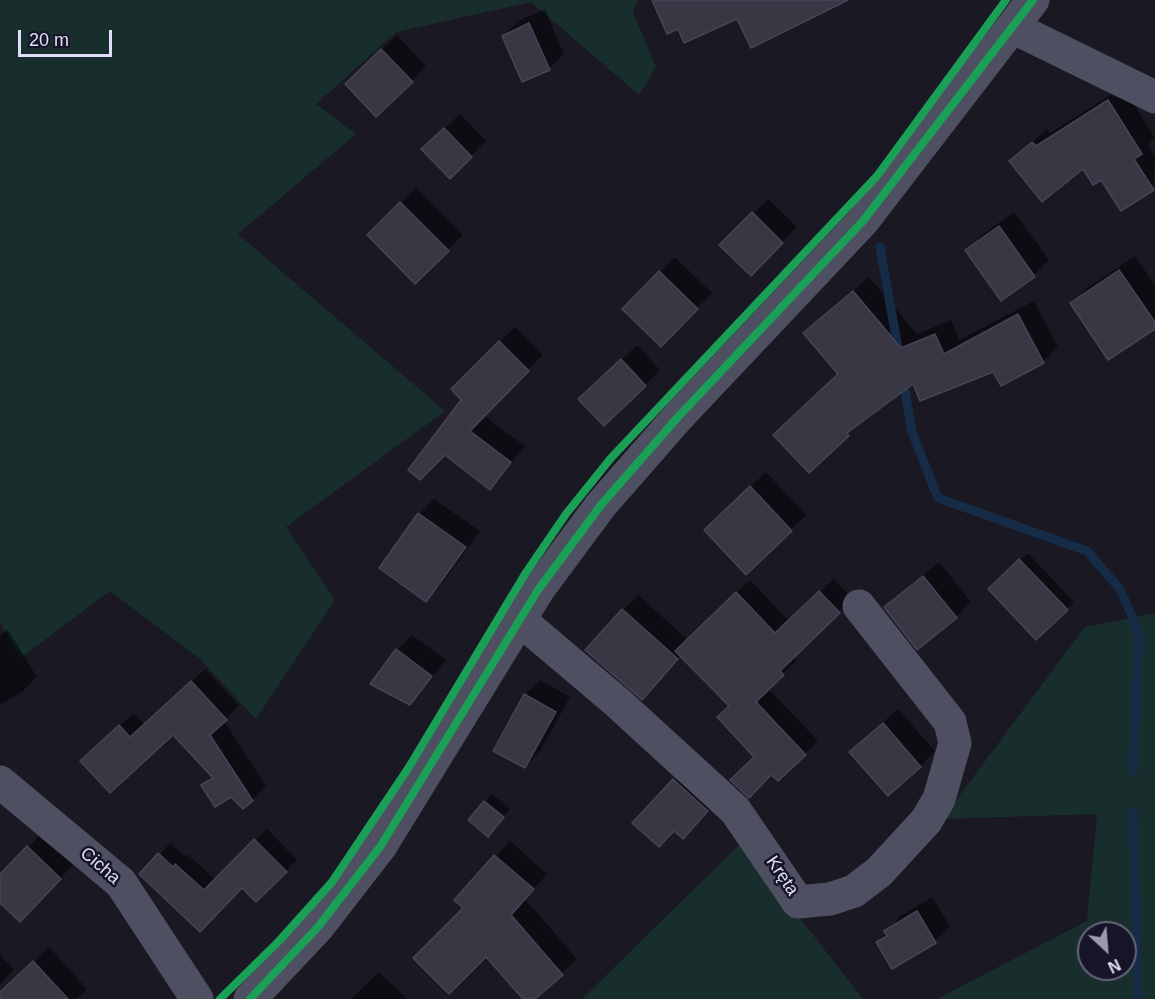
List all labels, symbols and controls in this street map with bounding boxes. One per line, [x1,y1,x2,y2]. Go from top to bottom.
scale bar [21,18,116,56]
text: 20 m [29,30,69,50]
street label: Cicha [76,843,124,889]
street label: Kręta [761,852,803,900]
north arrow [1077,921,1137,981]
text: N [1105,956,1123,976]

